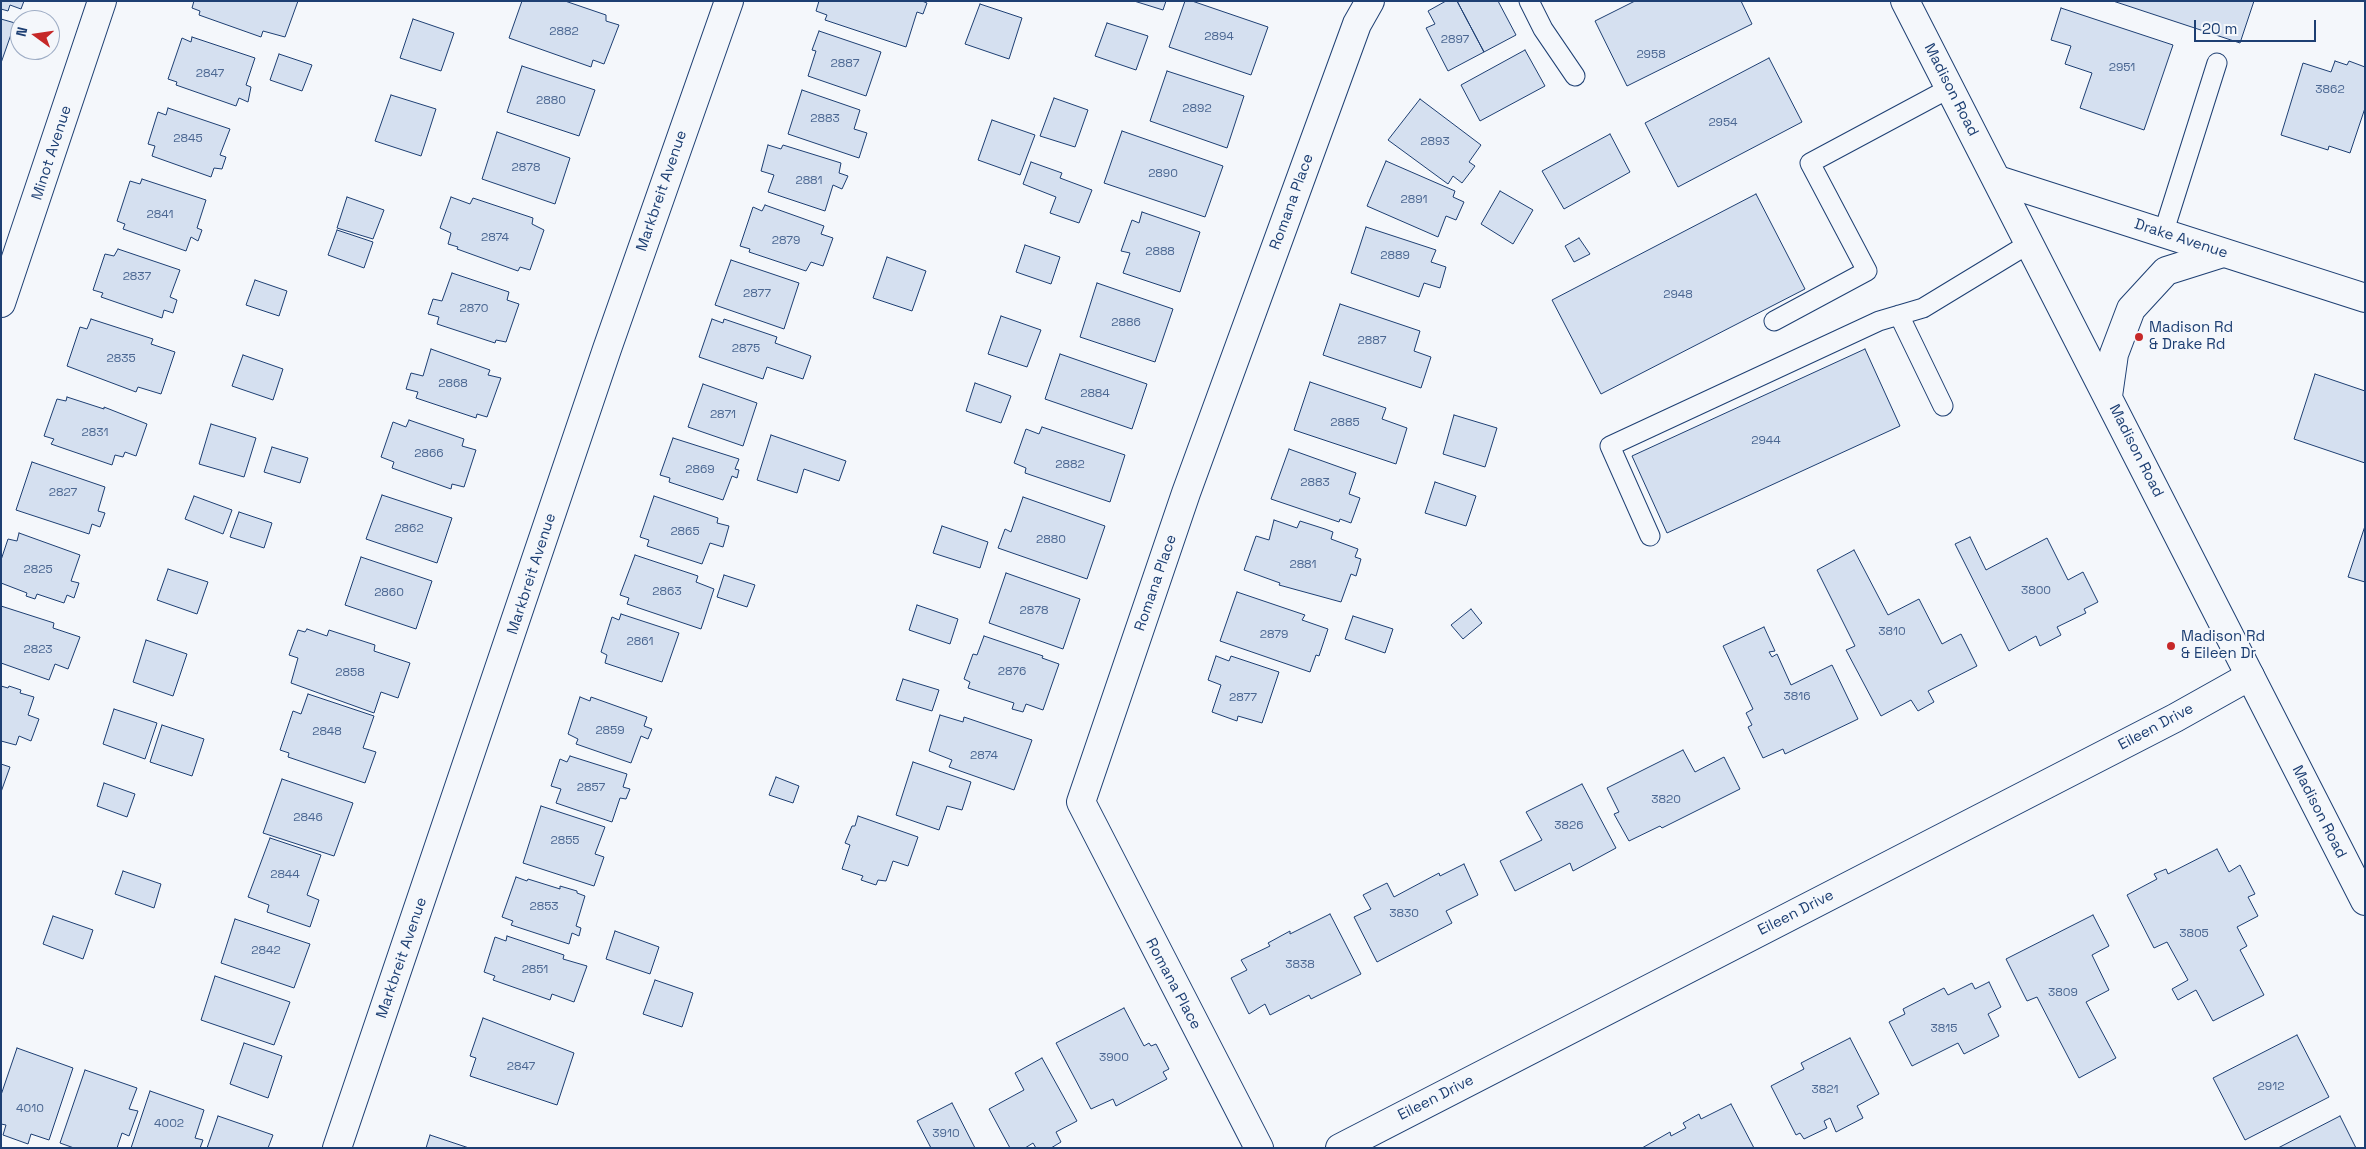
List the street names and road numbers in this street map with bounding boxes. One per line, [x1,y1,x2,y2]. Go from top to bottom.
street label: Madison Road [1920,41,1982,139]
street label: Minot Avenue [28,103,76,203]
street label: Markbreit Avenue [633,128,691,254]
street label: Romana Place [1266,152,1318,252]
street label: Drake Avenue [2132,215,2230,263]
street label: Madison Road [2105,402,2167,500]
street label: Markbreit Avenue [504,511,560,637]
street label: Romana Place [1131,532,1181,634]
street label: Eileen Drive [2115,700,2197,754]
street label: Madison Road [2288,763,2350,861]
street label: Eileen Drive [1755,886,1837,940]
street label: Markbreit Avenue [373,895,431,1021]
street label: Romana Place [1141,935,1205,1033]
street label: Eileen Drive [1395,1071,1477,1125]

